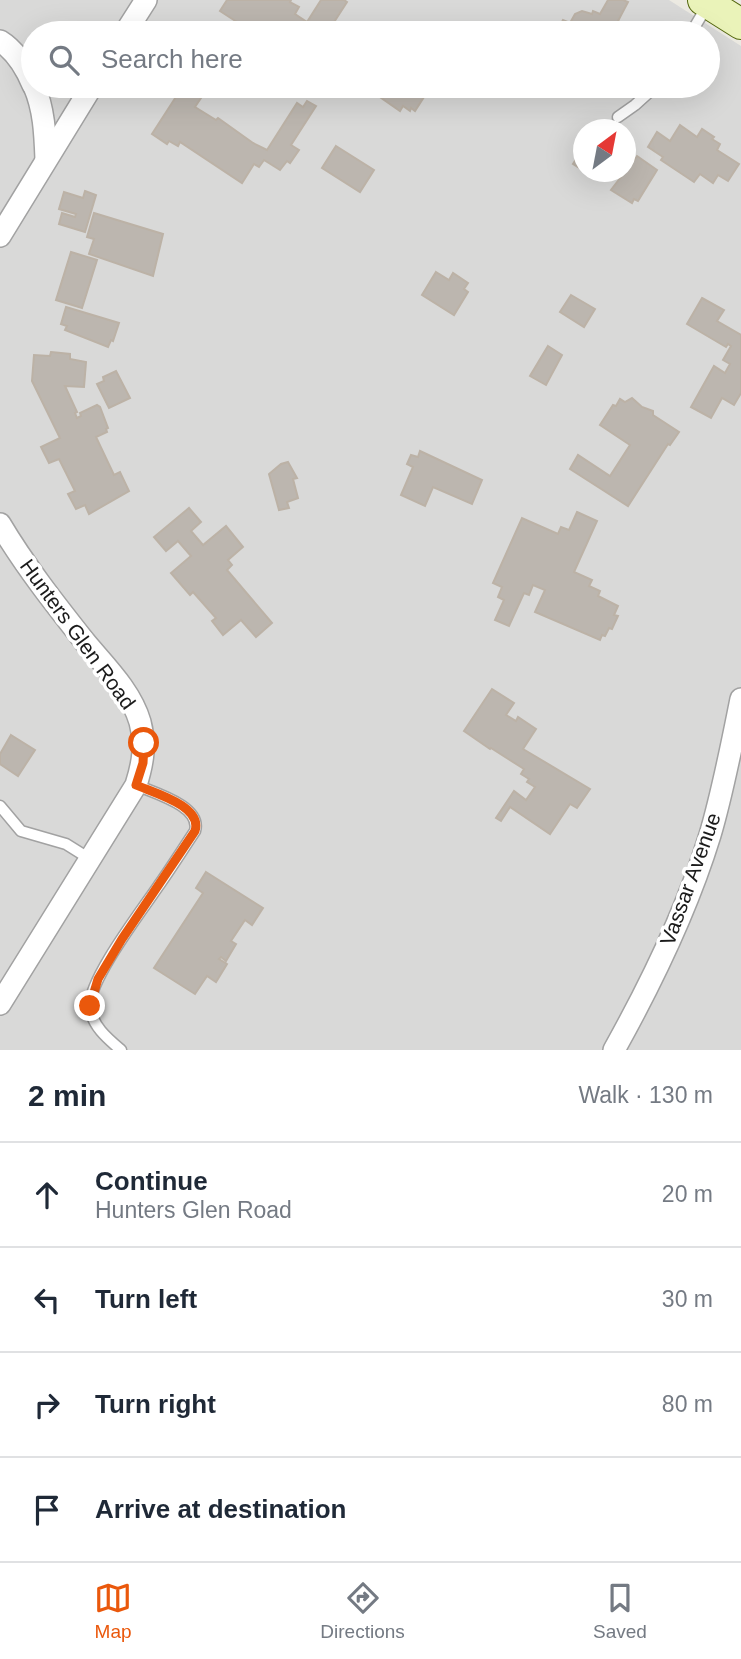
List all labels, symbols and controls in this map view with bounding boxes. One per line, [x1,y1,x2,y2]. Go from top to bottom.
search box [21,21,720,98]
icon: search [45,41,83,79]
text: Search here [101,44,243,74]
north arrow [573,119,636,182]
street label: Hunters Glen Road [16,555,140,713]
route start [128,727,159,758]
street label: Vassar Avenue [655,810,725,948]
route end [74,990,105,1021]
text: 2 min [28,1079,106,1112]
text: Walk · 130 m [578,1082,713,1108]
text: Continue [95,1166,208,1196]
icon: ahead [28,1176,66,1214]
text: 20 m [662,1181,713,1207]
text: Hunters Glen Road [95,1197,292,1223]
icon: left [28,1281,66,1319]
text: Turn left [95,1284,197,1314]
text: 30 m [662,1286,713,1312]
icon: right [28,1386,66,1424]
text: Turn right [95,1389,216,1419]
text: 80 m [662,1391,713,1417]
icon: arrive [28,1491,66,1529]
text: Arrive at destination [95,1494,346,1524]
tab: Map [94,1579,132,1643]
tab: Directions [320,1579,405,1643]
tab: Saved [593,1579,647,1643]

